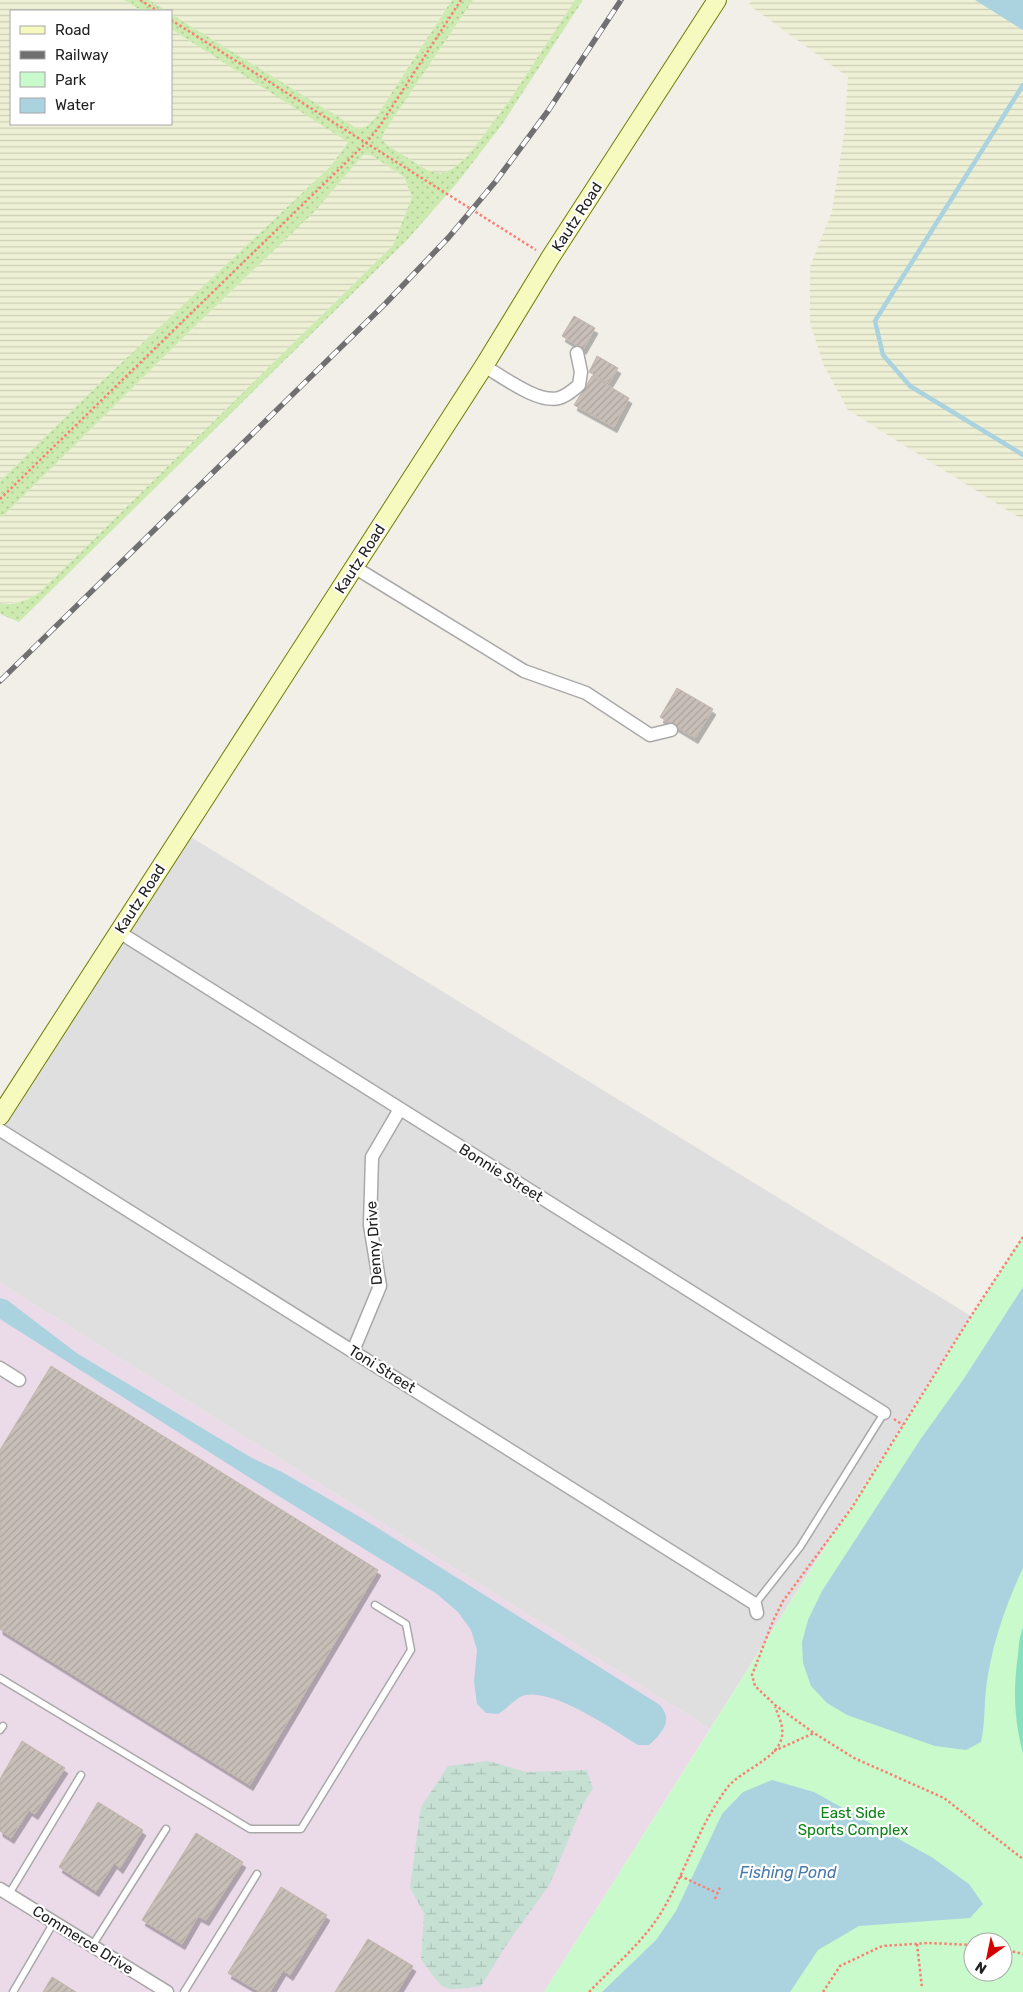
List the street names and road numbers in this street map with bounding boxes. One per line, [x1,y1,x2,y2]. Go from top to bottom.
street label: Kautz Road [548,179,606,255]
street label: Kautz Road [331,521,389,597]
street label: Kautz Road [111,861,169,937]
street label: Bonnie Street [456,1140,547,1206]
street label: Denny Drive [362,1200,386,1286]
street label: Toni Street [345,1341,419,1397]
street label: Commerce Drive [29,1902,137,1978]

